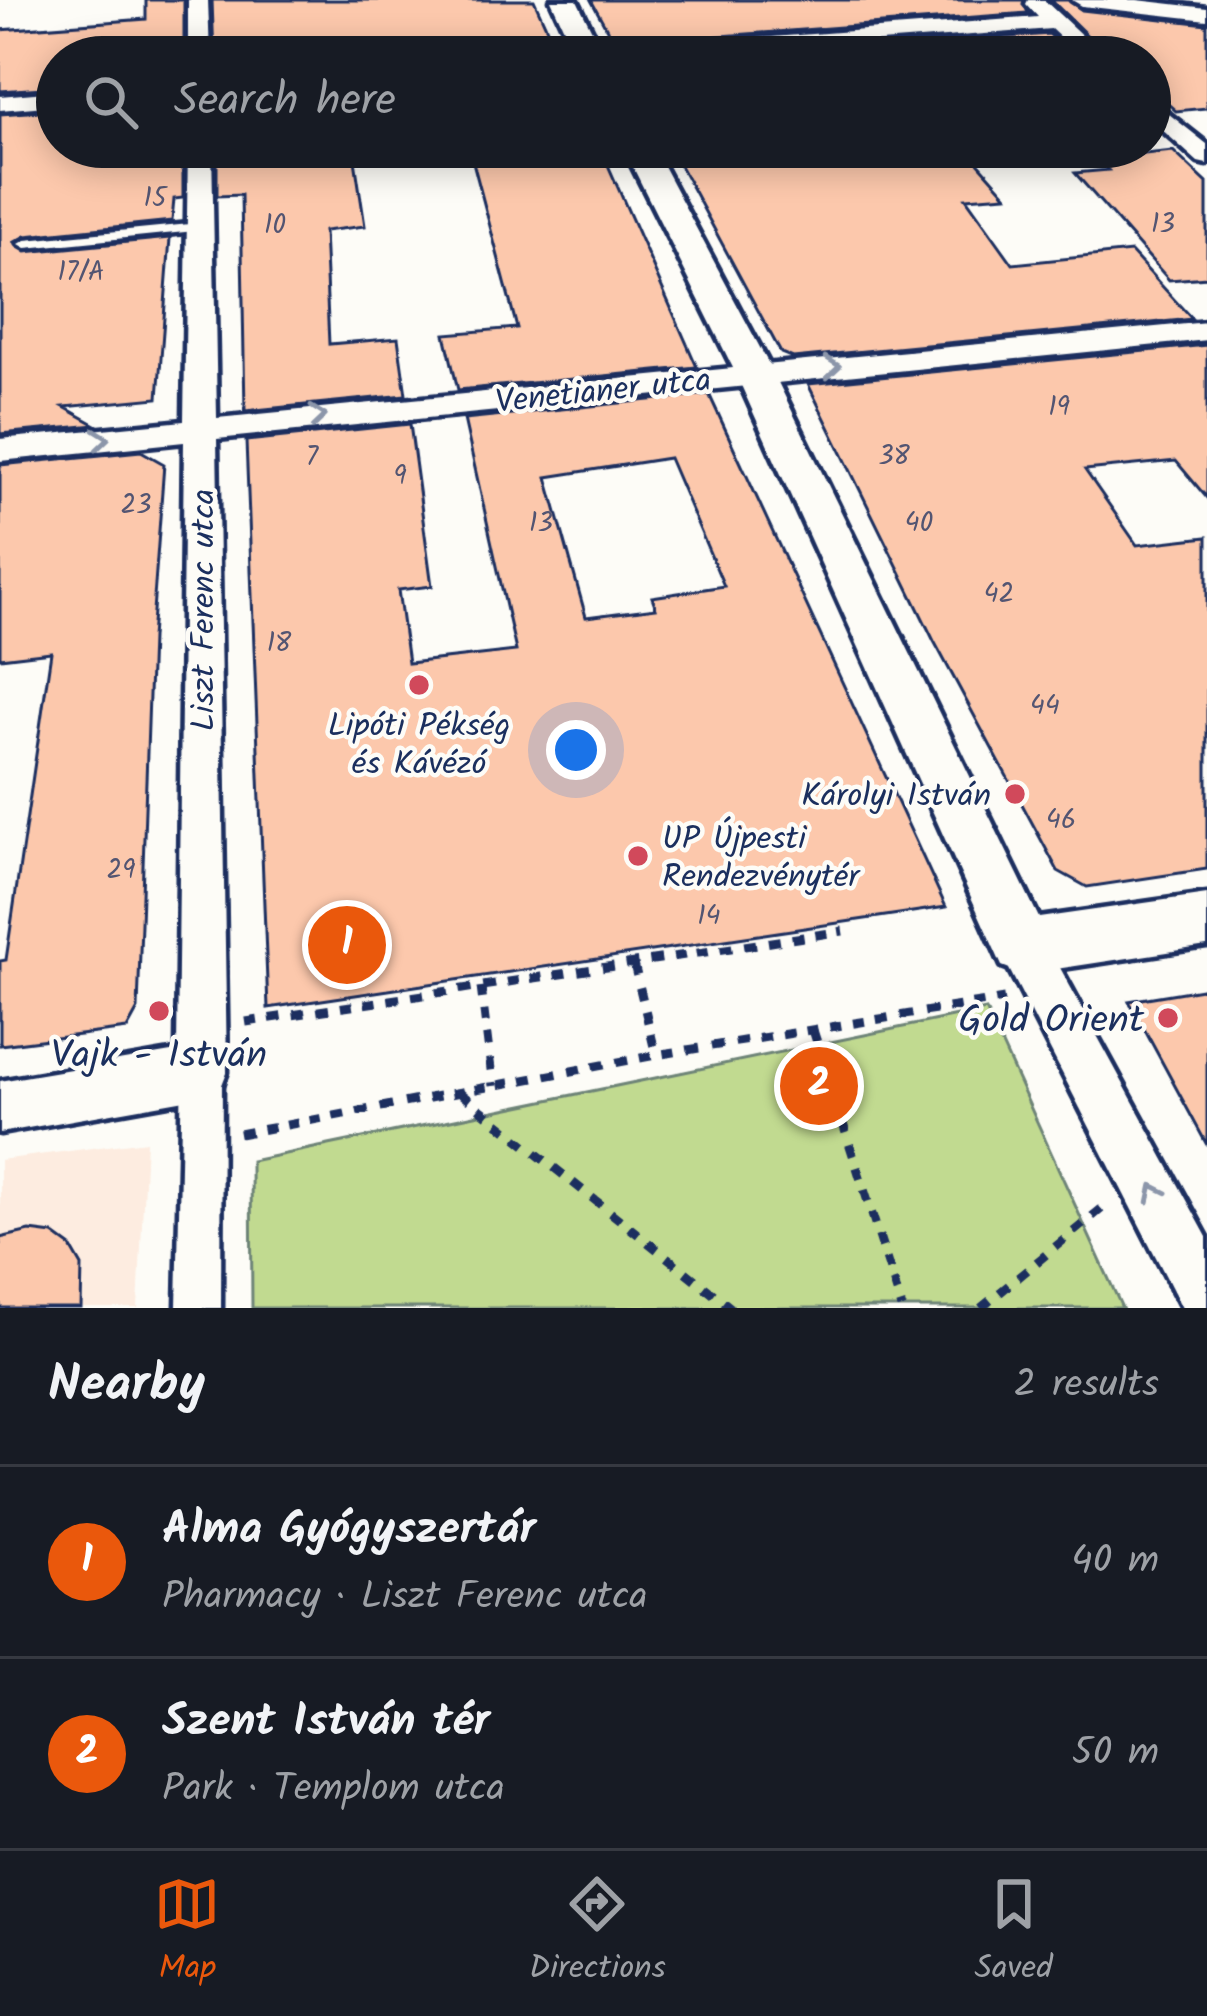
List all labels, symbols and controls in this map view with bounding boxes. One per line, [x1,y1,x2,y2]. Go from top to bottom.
search box [36,36,1171,168]
text: Search here [174,66,396,138]
icon: search [78,69,144,135]
house number: 15 [144,177,168,220]
house number: 13 [1151,203,1175,246]
house number: 10 [264,204,286,247]
house number: 17/A [58,251,104,294]
street label: Venetianer utca [493,355,714,430]
one-way arrow [823,355,842,380]
house number: 19 [1048,386,1070,429]
one-way arrow [309,404,328,429]
one-way arrow [91,426,111,452]
house number: 38 [878,435,911,478]
house number: 7 [306,436,320,479]
house number: 9 [393,455,407,498]
house number: 23 [120,484,152,527]
street label: Liszt Ferenc utca [179,489,232,731]
house number: 13 [529,502,553,545]
house number: 40 [905,502,933,545]
house number: 42 [984,573,1014,616]
house number: 18 [267,622,292,665]
marker: Lipóti Pékség és Kávézó [406,672,432,698]
house number: 44 [1030,685,1060,728]
place label: Lipóti Pékség és Kávézó [328,701,510,792]
your location [546,720,606,780]
place label: Károlyi István [801,771,991,824]
marker: Károlyi István [1002,781,1028,807]
house number: 46 [1046,799,1076,842]
place label: UP Újpesti Rendezvénytér [662,814,861,905]
marker: UP Újpesti Rendezvénytér [625,843,651,869]
house number: 29 [107,849,135,892]
house number: 14 [697,895,721,938]
pin: 1 [308,900,386,990]
place label: Gold Orient [958,991,1145,1053]
marker: Vajk - István [146,998,172,1024]
marker: Gold Orient [1155,1005,1181,1031]
place label: Vajk - István [51,1026,267,1088]
pin: 2 [780,1041,858,1131]
one-way arrow [1147,1183,1170,1205]
text: Nearby [48,1346,205,1427]
text: 2 results [1014,1355,1159,1417]
text: Alma Gyógyszertár [162,1495,536,1567]
text: 1 [81,1531,93,1593]
text: 40 m [1071,1531,1159,1593]
text: Pharmacy · Liszt Ferenc utca [162,1567,648,1629]
text: Szent István tér [162,1687,490,1759]
text: 2 [76,1723,98,1785]
text: 50 m [1072,1723,1159,1785]
text: Park · Templom utca [162,1759,505,1821]
tab: Map [154,1871,220,1996]
tab: Directions [529,1871,666,1996]
tab: Saved [974,1871,1053,1996]

